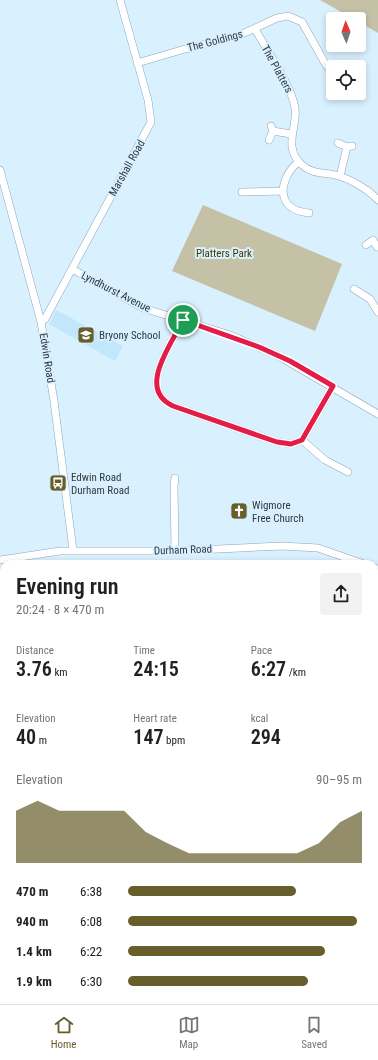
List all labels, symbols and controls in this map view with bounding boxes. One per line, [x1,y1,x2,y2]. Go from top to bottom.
north arrow [326,12,366,52]
map controls [326,12,366,100]
street label: The Goldings [186,27,244,55]
street label: The Platters [259,43,295,95]
button: locate [326,60,366,100]
street label: Marshall Road [106,138,148,198]
park label: Platters Park [196,247,252,260]
street label: Lyndhurst Avenue [79,269,153,315]
pin [166,303,200,337]
icon: arrive [172,309,194,331]
school or university icon: Bryony School [76,325,96,345]
place label: Bryony School [99,329,161,342]
street label: Edwin Road [37,332,57,384]
place label: Edwin Road Durham Road [71,471,129,497]
bus stop icon: Edwin Road Durham Road [48,473,68,493]
place label: Wigmore Free Church [252,499,304,525]
church icon: Wigmore Free Church [229,501,249,521]
street label: Durham Road [154,542,212,558]
button: share [320,573,362,615]
text: Evening run [16,574,118,599]
text: 20:24 · 8 × 470 m [16,602,104,617]
text: Distance [16,644,54,657]
text: Time [133,644,155,657]
text: Pace [251,644,272,657]
text: 3.76 [16,657,52,681]
text: 24:15 [133,657,179,681]
text: 6:27 [251,657,286,681]
text: km [52,666,68,679]
text: /km [286,666,306,679]
text: Elevation [16,712,56,725]
text: Heart rate [133,712,177,725]
text: kcal [251,712,268,725]
text: 40 [16,725,36,749]
text: 147 [133,725,164,749]
text: 294 [251,725,281,749]
text: m [36,734,47,747]
text: bpm [164,734,185,747]
text: Elevation [16,772,63,787]
text: 90–95 m [316,772,362,787]
text: 470 m [16,884,48,899]
text: 6:38 [80,884,102,899]
text: 940 m [16,914,48,929]
text: 6:08 [80,914,102,929]
text: 1.4 km [16,944,52,959]
text: 6:22 [80,944,102,959]
text: 1.9 km [16,974,52,989]
text: 6:30 [80,974,102,989]
tab: Home [51,1014,76,1051]
tab: Map [178,1014,200,1051]
tab: Saved [301,1014,327,1051]

